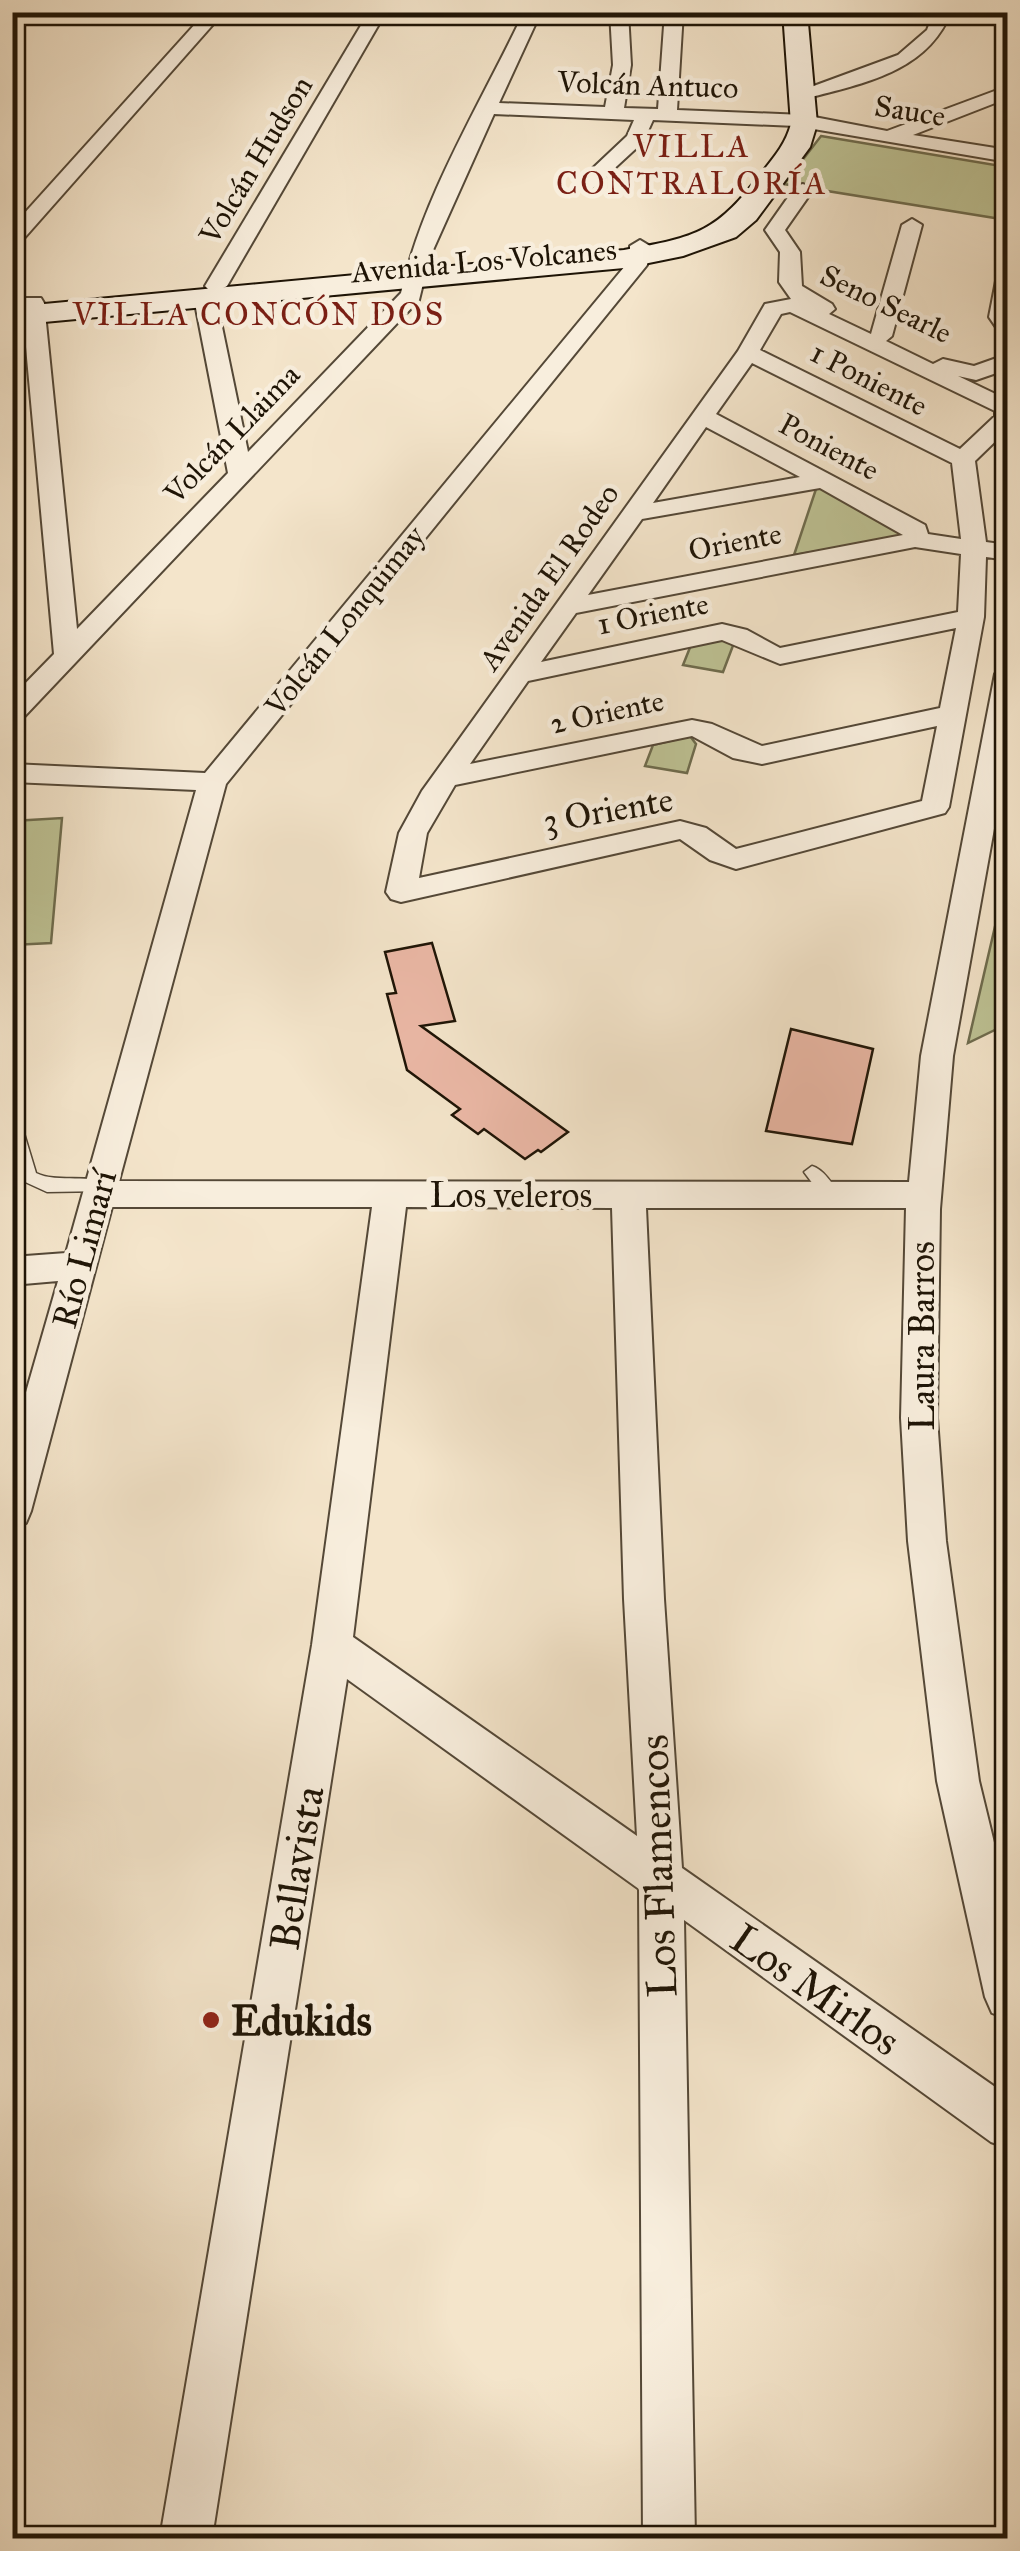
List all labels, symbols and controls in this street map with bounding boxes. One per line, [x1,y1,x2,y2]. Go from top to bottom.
street label: Volcán Antuco [556,64,739,106]
street label: Volcán Hudson [191,70,320,251]
street label: Sauce [872,88,948,134]
district label: VILLA CONTRALORÍA [556,127,828,203]
street label: Avenida Los Volcanes [348,231,618,291]
street label: Seno Searle [814,257,958,351]
district label: VILLA CONCÓN DOS [71,294,446,334]
street label: 1 Poniente [805,334,933,424]
street label: Volcán Llaima [156,357,307,512]
street label: Poniente [773,406,885,488]
street label: Avenida El Rodeo [470,477,627,679]
street label: Oriente [685,515,785,569]
street label: Volcán Lonquimay [257,518,433,724]
street label: 1 Oriente [594,586,712,642]
street label: 2 Oriente [547,682,667,742]
street label: 3 Oriente [540,778,676,843]
street label: Río Limarí [43,1164,127,1333]
street label: Los veleros [430,1174,592,1217]
street label: Laura Barros [901,1241,944,1431]
street label: Los Flamencos [627,1733,689,1998]
street label: Bellavista [258,1782,336,1954]
street label: Los Mirlos [721,1913,910,2067]
place label: Edukids [231,1995,372,2047]
marker: Edukids [200,2009,222,2031]

